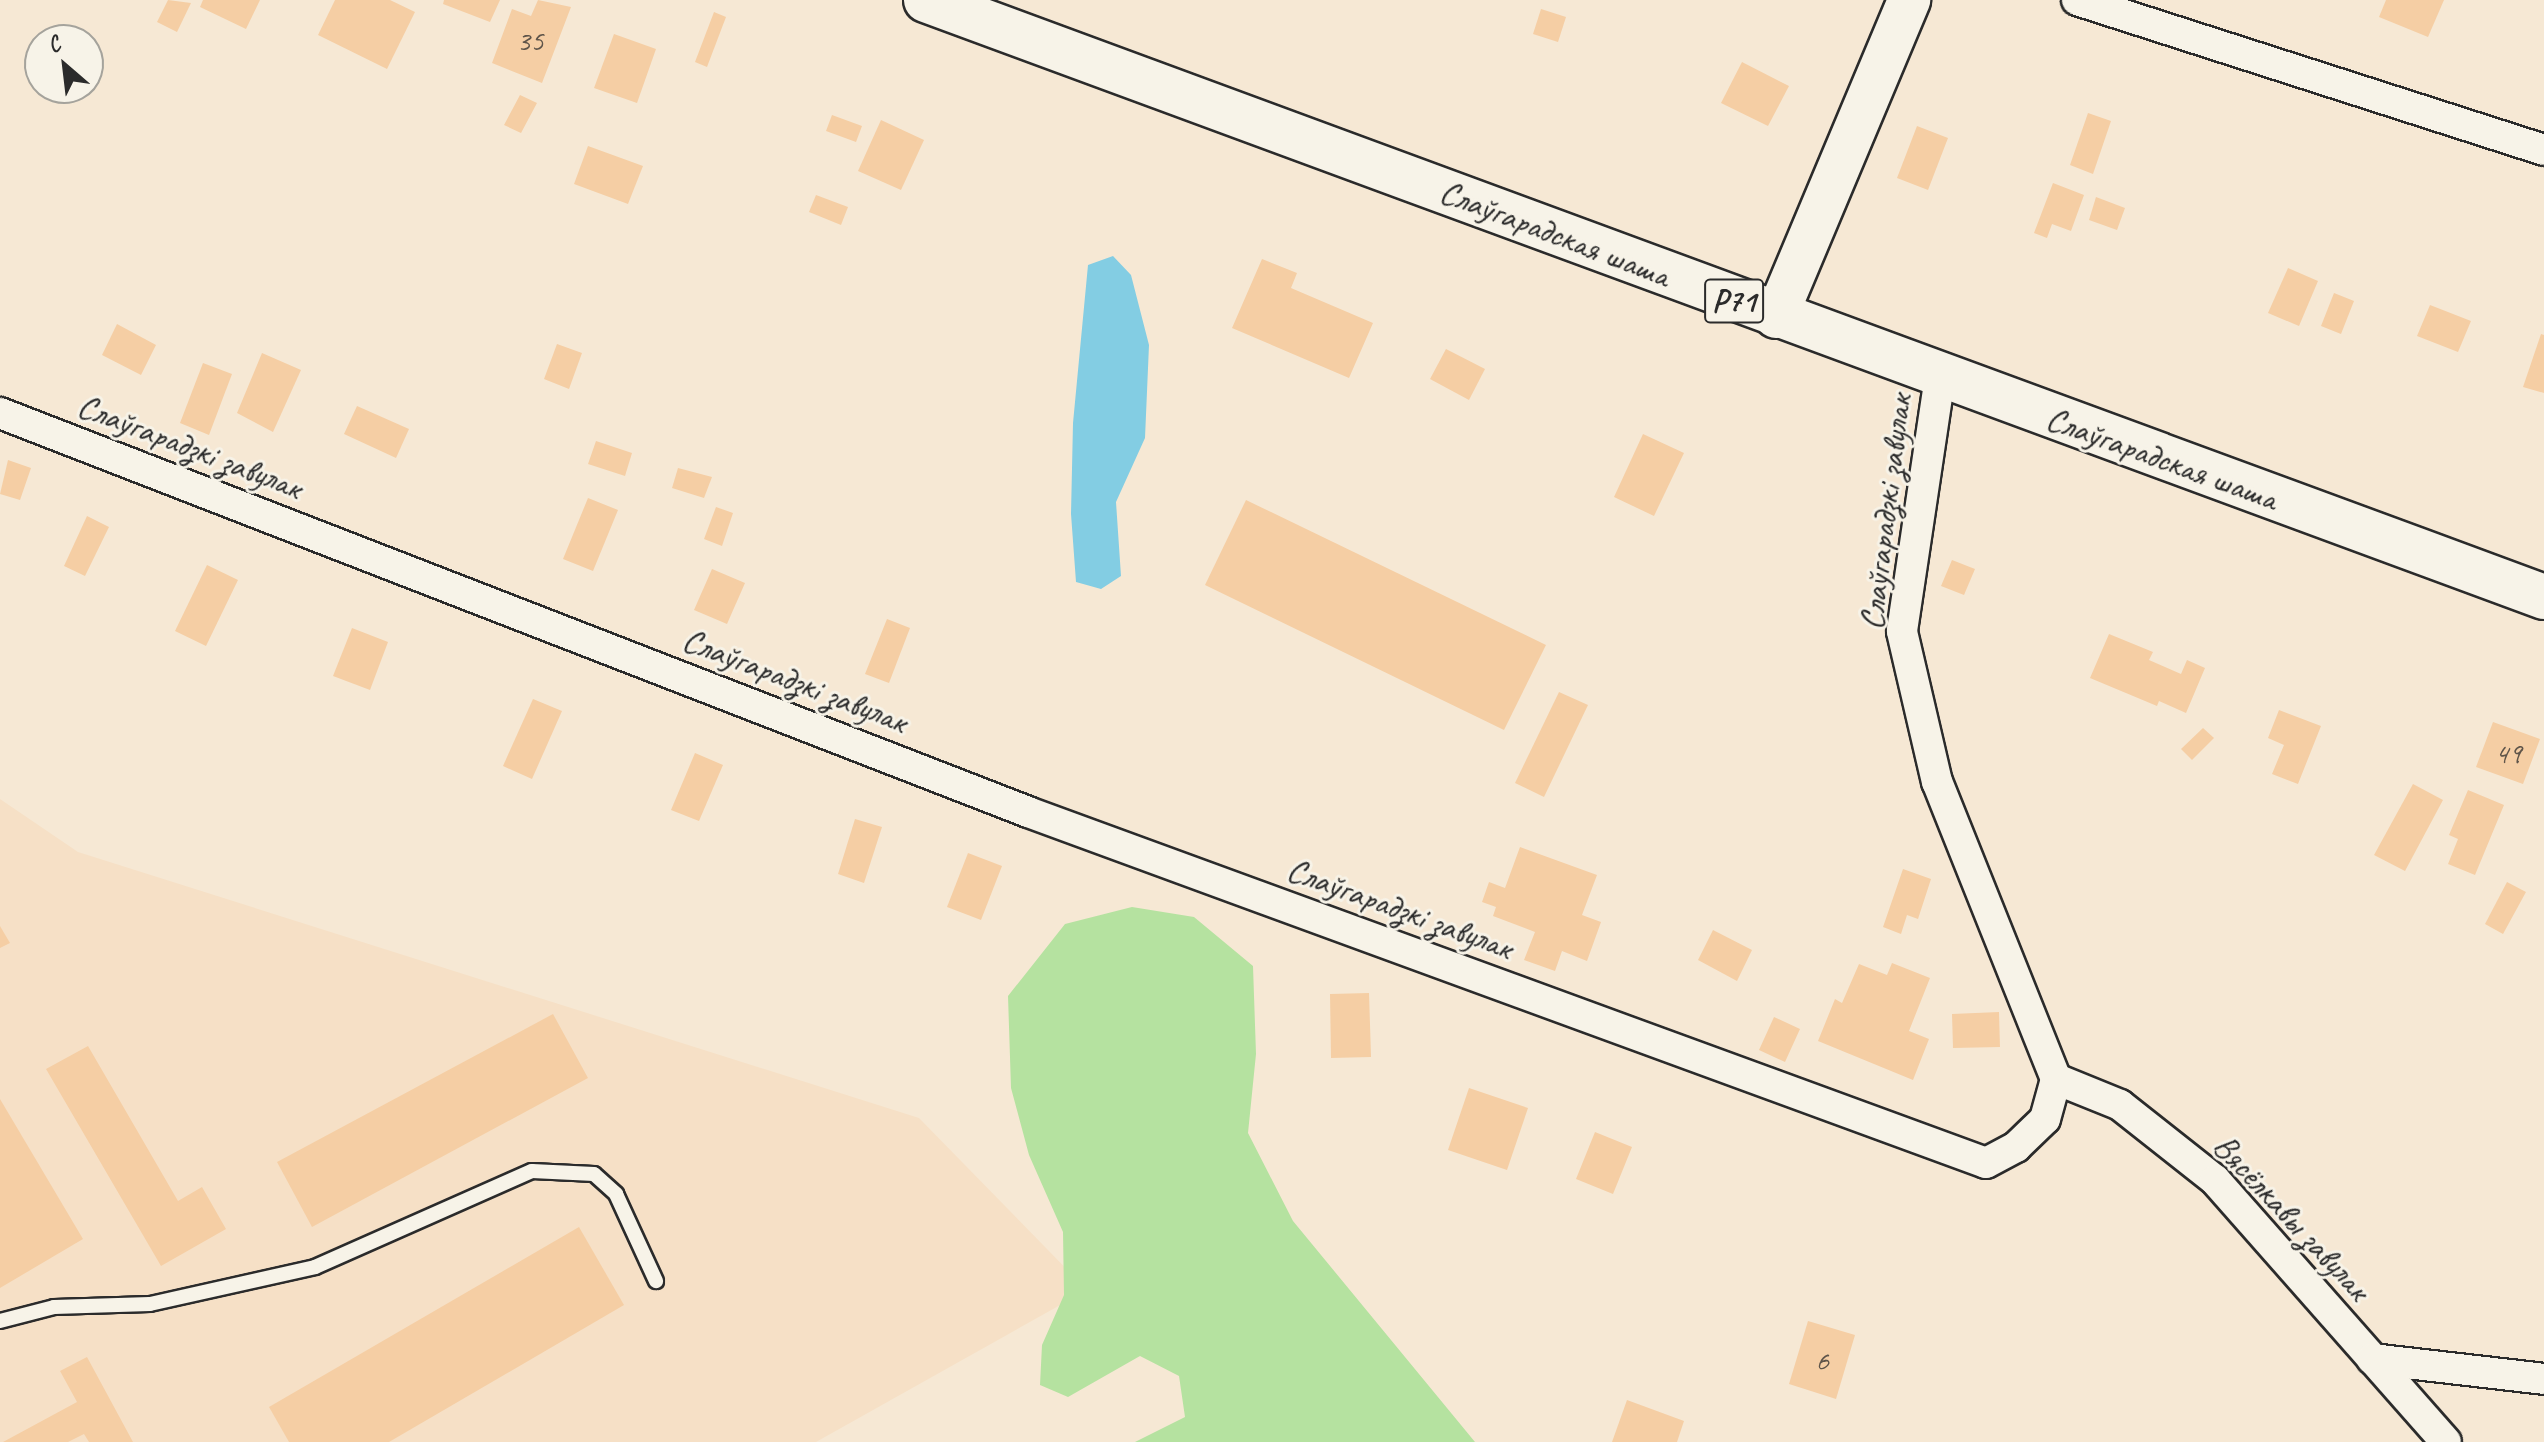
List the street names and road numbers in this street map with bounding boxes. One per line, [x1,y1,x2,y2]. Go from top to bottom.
street label: Слаўгарадская шаша [1434,170,1676,296]
road number: Р71 [1704,273,1764,329]
street label: Слаўгарадзкі завулак [72,385,308,507]
street label: Слаўгарадзкі завулак [1850,392,1920,632]
street label: Слаўгарадская шаша [2041,397,2283,519]
street label: Слаўгарадзкі завулак [677,619,913,741]
street label: Слаўгарадзкі завулак [1282,848,1518,968]
street label: Вясёлкавы завулак [2205,1126,2379,1308]

